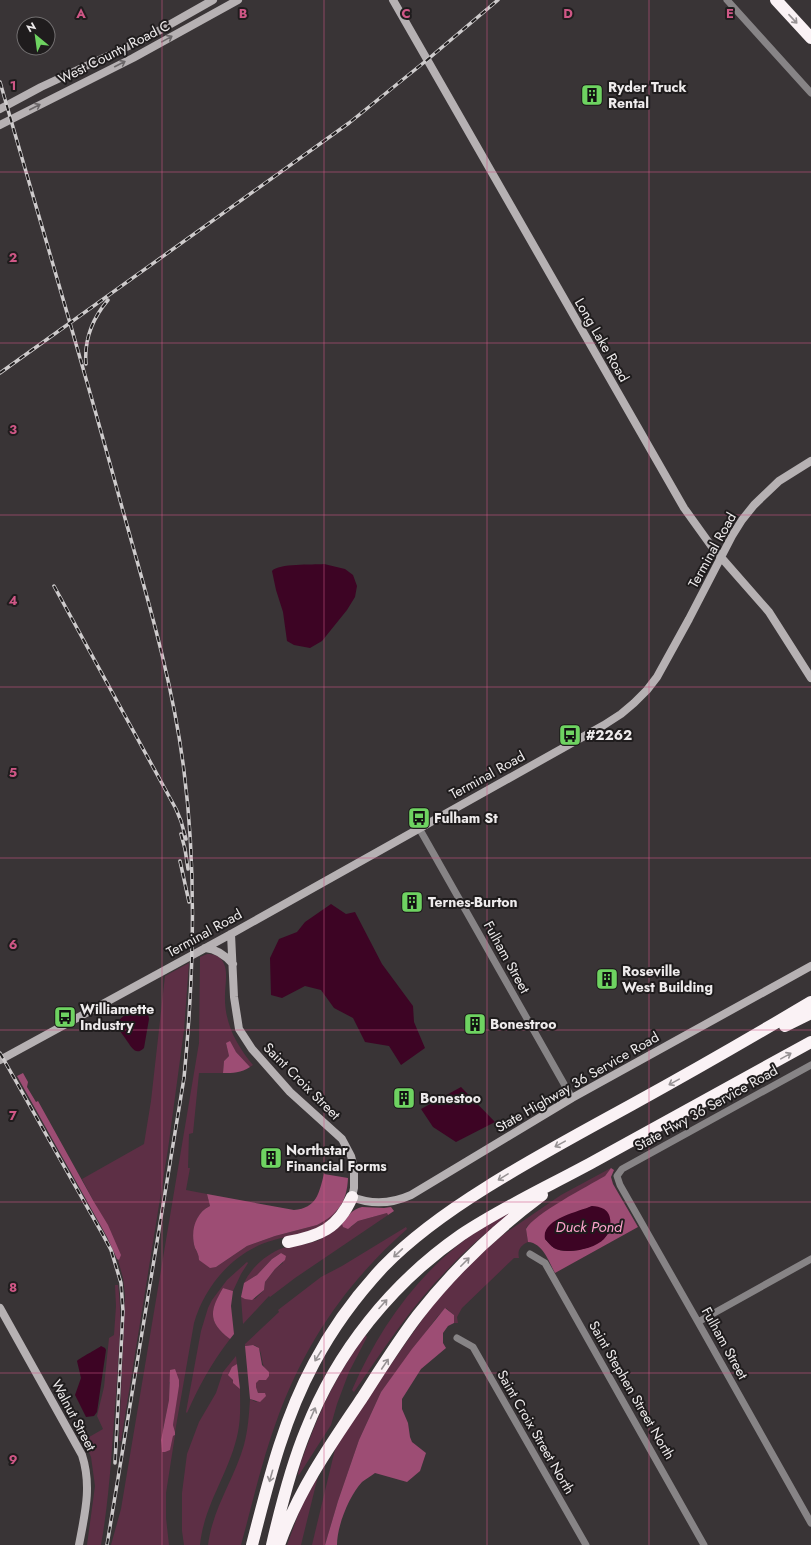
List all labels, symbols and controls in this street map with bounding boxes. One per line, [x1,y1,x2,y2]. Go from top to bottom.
text: A [75,4,86,23]
text: B [239,4,248,23]
text: C [401,4,411,23]
text: D [563,4,573,23]
text: E [726,4,734,23]
one-way arrow [789,14,798,24]
street label: West County Road C [55,15,173,89]
north arrow [16,16,56,56]
text: N [23,18,39,36]
one-way arrow [161,35,173,42]
one-way arrow [114,60,126,67]
text: 1 [10,76,16,95]
place label: Ryder Truck Rental [608,77,687,113]
building icon: Ryder Truck Rental [579,82,605,108]
one-way arrow [28,103,40,110]
text: 2 [9,248,17,267]
street label: Long Lake Road [570,294,634,386]
text: 3 [9,420,17,439]
street label: Terminal Road [683,509,741,591]
text: 4 [8,591,18,610]
bus stop icon: #2262 [557,722,583,748]
place label: #2262 [586,725,632,745]
street label: Terminal Road [446,746,528,804]
text: 5 [9,763,17,782]
bus stop icon: Fulham St [406,805,432,831]
place label: Fulham St [434,808,498,828]
building icon: Ternes-Burton [399,889,425,915]
place label: Ternes-Burton [428,892,518,912]
street label: Terminal Road [163,904,245,962]
street label: Fulham Street [479,917,535,997]
text: 6 [9,935,18,954]
place label: Roseville West Building [622,961,713,997]
building icon: Roseville West Building [594,966,620,992]
place label: Williamette Industry [80,999,154,1035]
bus stop icon: Williamette Industry [52,1004,78,1030]
building icon: Bonestroo [462,1011,488,1037]
place label: Bonestroo [490,1014,557,1034]
street label: State Highway 36 Service Road [491,1027,663,1137]
street label: Saint Croix Street [259,1038,346,1125]
one-way arrow [780,1051,792,1059]
street label: State Hwy 36 Service Road [631,1060,781,1156]
one-way arrow [668,1078,680,1086]
building icon: Bonestoo [391,1085,417,1111]
place label: Bonestoo [420,1088,481,1108]
text: 7 [9,1106,17,1125]
place label: Northstar Financial Forms [286,1140,387,1176]
one-way arrow [554,1140,566,1148]
building icon: Northstar Financial Forms [258,1145,284,1171]
one-way arrow [497,1174,509,1182]
water label: Duck Pond [556,1216,623,1238]
one-way arrow [393,1248,403,1258]
one-way arrow [460,1257,469,1267]
text: 8 [9,1278,17,1297]
one-way arrow [378,1300,387,1310]
street label: Fulham Street [697,1303,753,1383]
street label: Saint Stephen Street North [584,1317,680,1463]
one-way arrow [314,1350,322,1362]
one-way arrow [381,1359,389,1370]
street label: Saint Croix Street North [492,1366,580,1498]
street label: Walnut Street [47,1376,101,1455]
one-way arrow [310,1408,317,1420]
text: 9 [9,1450,18,1469]
one-way arrow [266,1469,274,1482]

